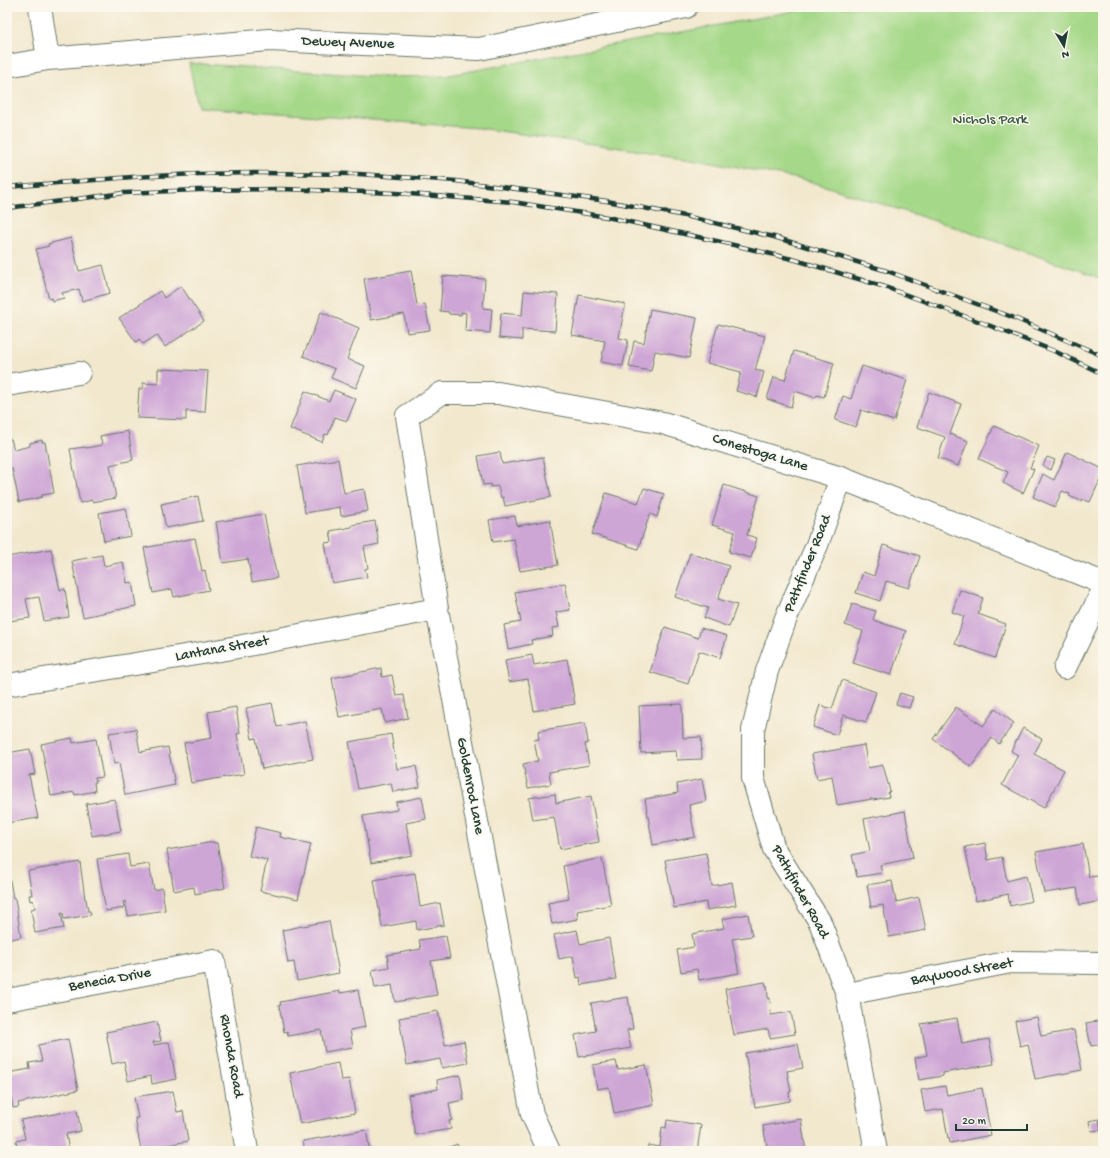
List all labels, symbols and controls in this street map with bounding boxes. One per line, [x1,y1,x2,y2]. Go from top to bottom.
north arrow [1044,26,1084,66]
street label: Dewey Avenue [300,32,395,54]
text: N [1061,47,1070,60]
park label: Nichols Park [953,111,1029,129]
street label: Conestoga Lane [710,430,810,476]
street label: Pathfinder Road [780,511,836,616]
street label: Lantana Street [174,632,272,666]
street label: Goldenrod Lane [452,736,488,836]
street label: Pathfinder Road [766,841,834,943]
street label: Baywood Street [909,954,1016,990]
street label: Benecia Drive [66,964,153,996]
street label: Rhonda Road [215,1013,247,1100]
scale bar [956,1106,1027,1132]
text: 20 m [962,1115,987,1129]

